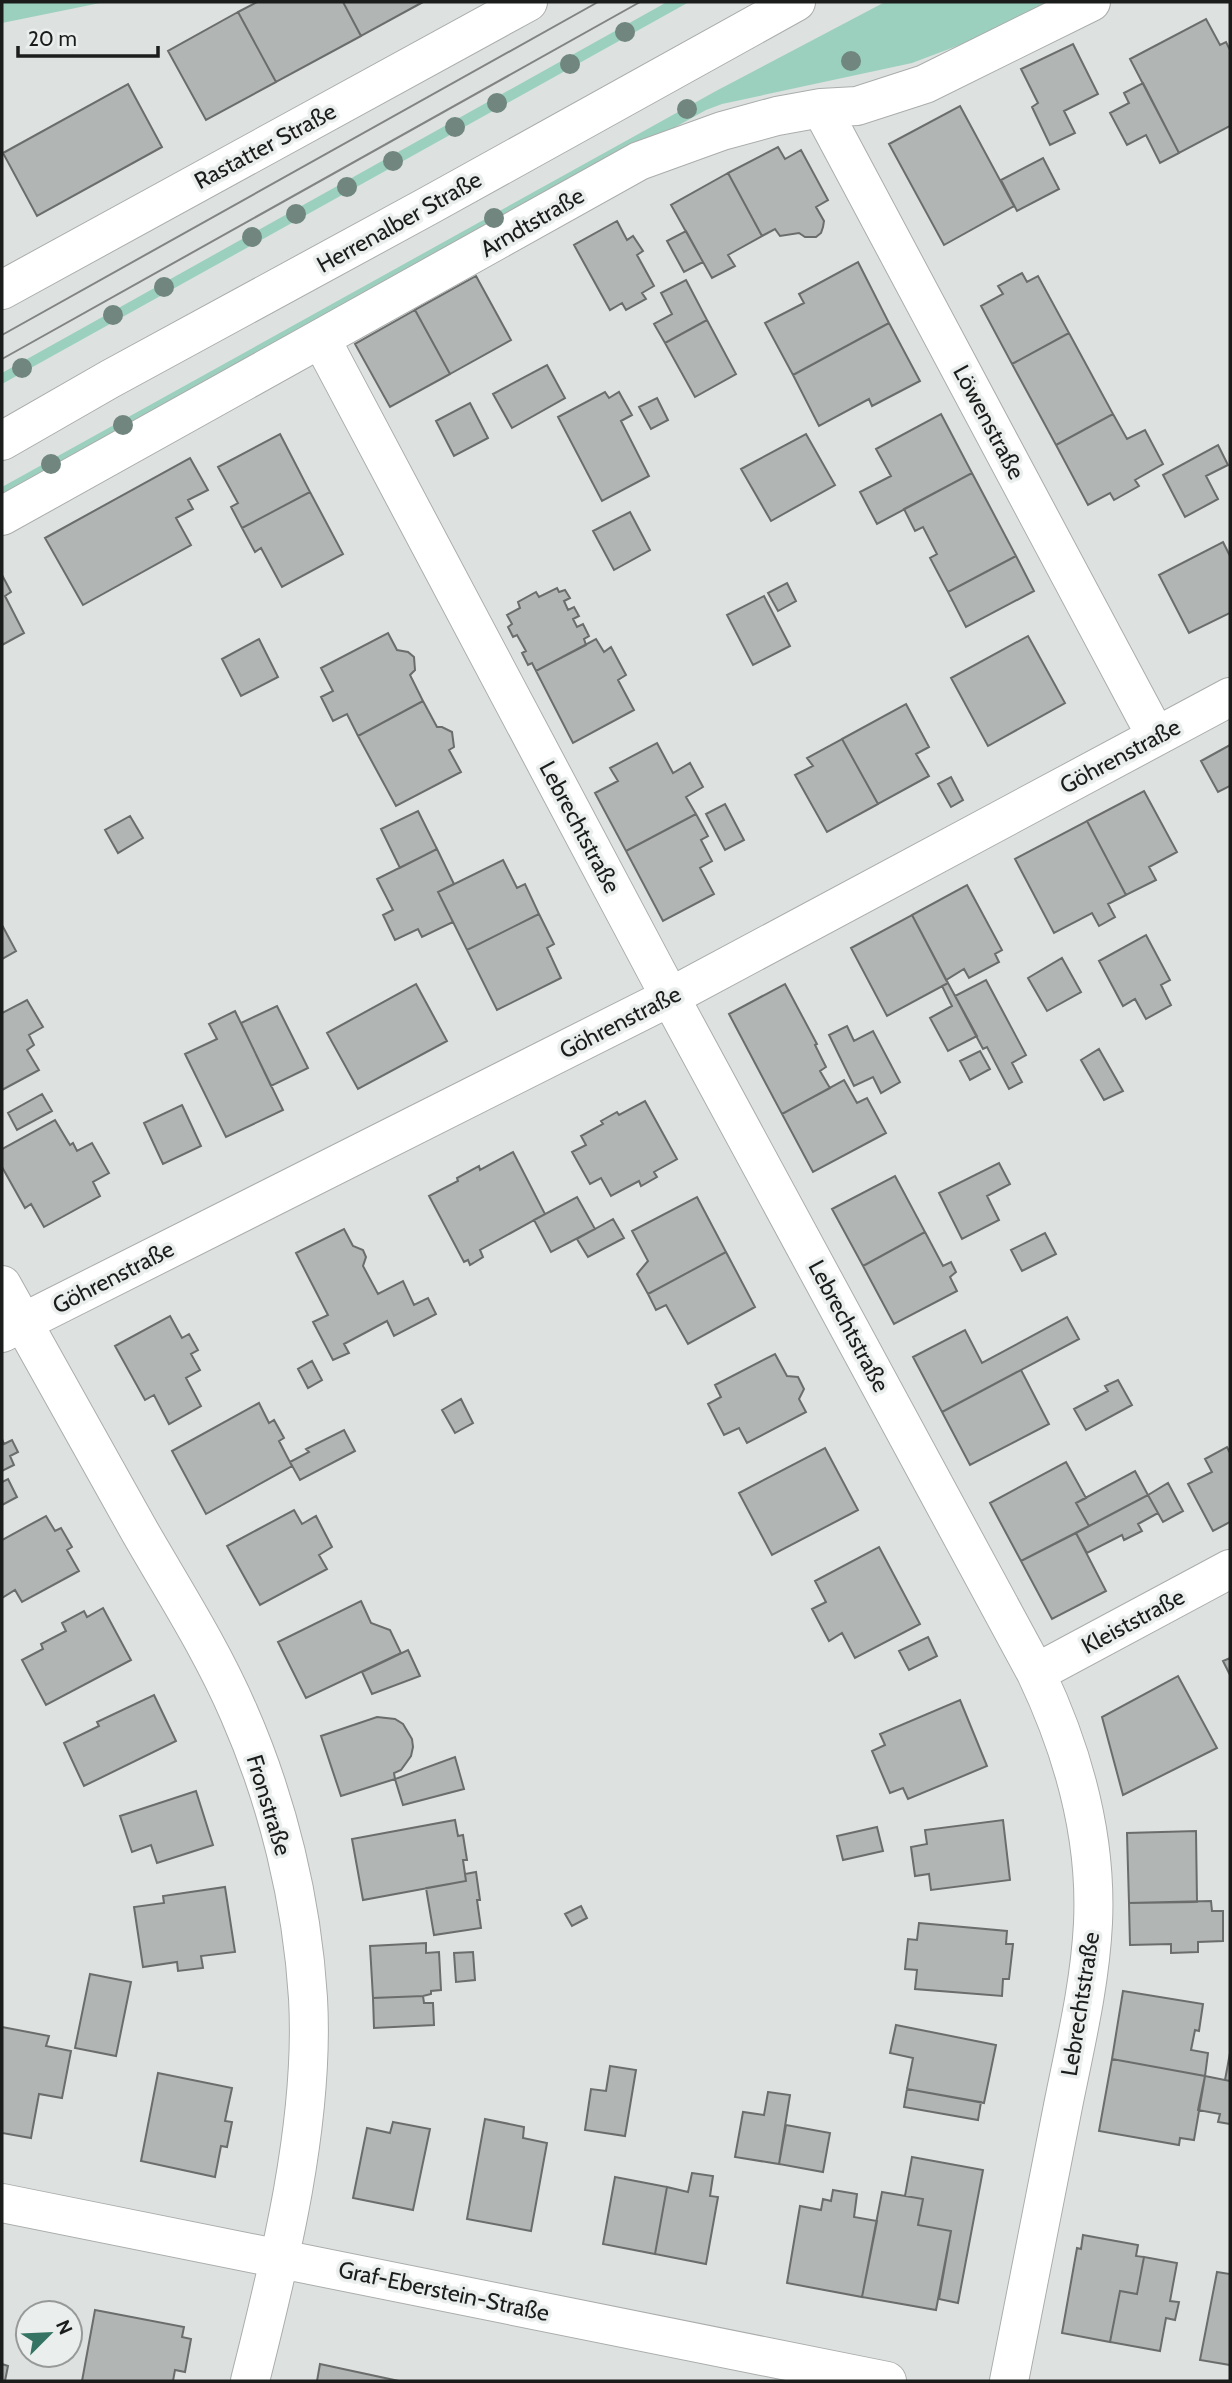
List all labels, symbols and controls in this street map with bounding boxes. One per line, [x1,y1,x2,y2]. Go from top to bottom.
scale bar [18,14,158,58]
text: 20 m [28,26,77,51]
street label: Rastatter Straße [189,97,341,195]
street label: Herrenalber Straße [312,165,486,279]
street label: Arndtstraße [475,181,589,263]
street label: Löwenstraße [947,360,1031,484]
street label: Göhrenstraße [1055,712,1185,799]
street label: Lebrechtstraße [534,756,627,898]
street label: Göhrenstraße [555,979,686,1065]
street label: Göhrenstraße [48,1234,179,1320]
street label: Lebrechtstraße [803,1255,896,1397]
street label: Kleiststraße [1077,1582,1189,1660]
street label: Fronstraße [240,1751,298,1859]
street label: Lebrechtstraße [1055,1930,1105,2078]
street label: Graf-Eberstein-Straße [336,2255,552,2327]
north arrow [14,2299,84,2369]
text: N [51,2316,77,2338]

